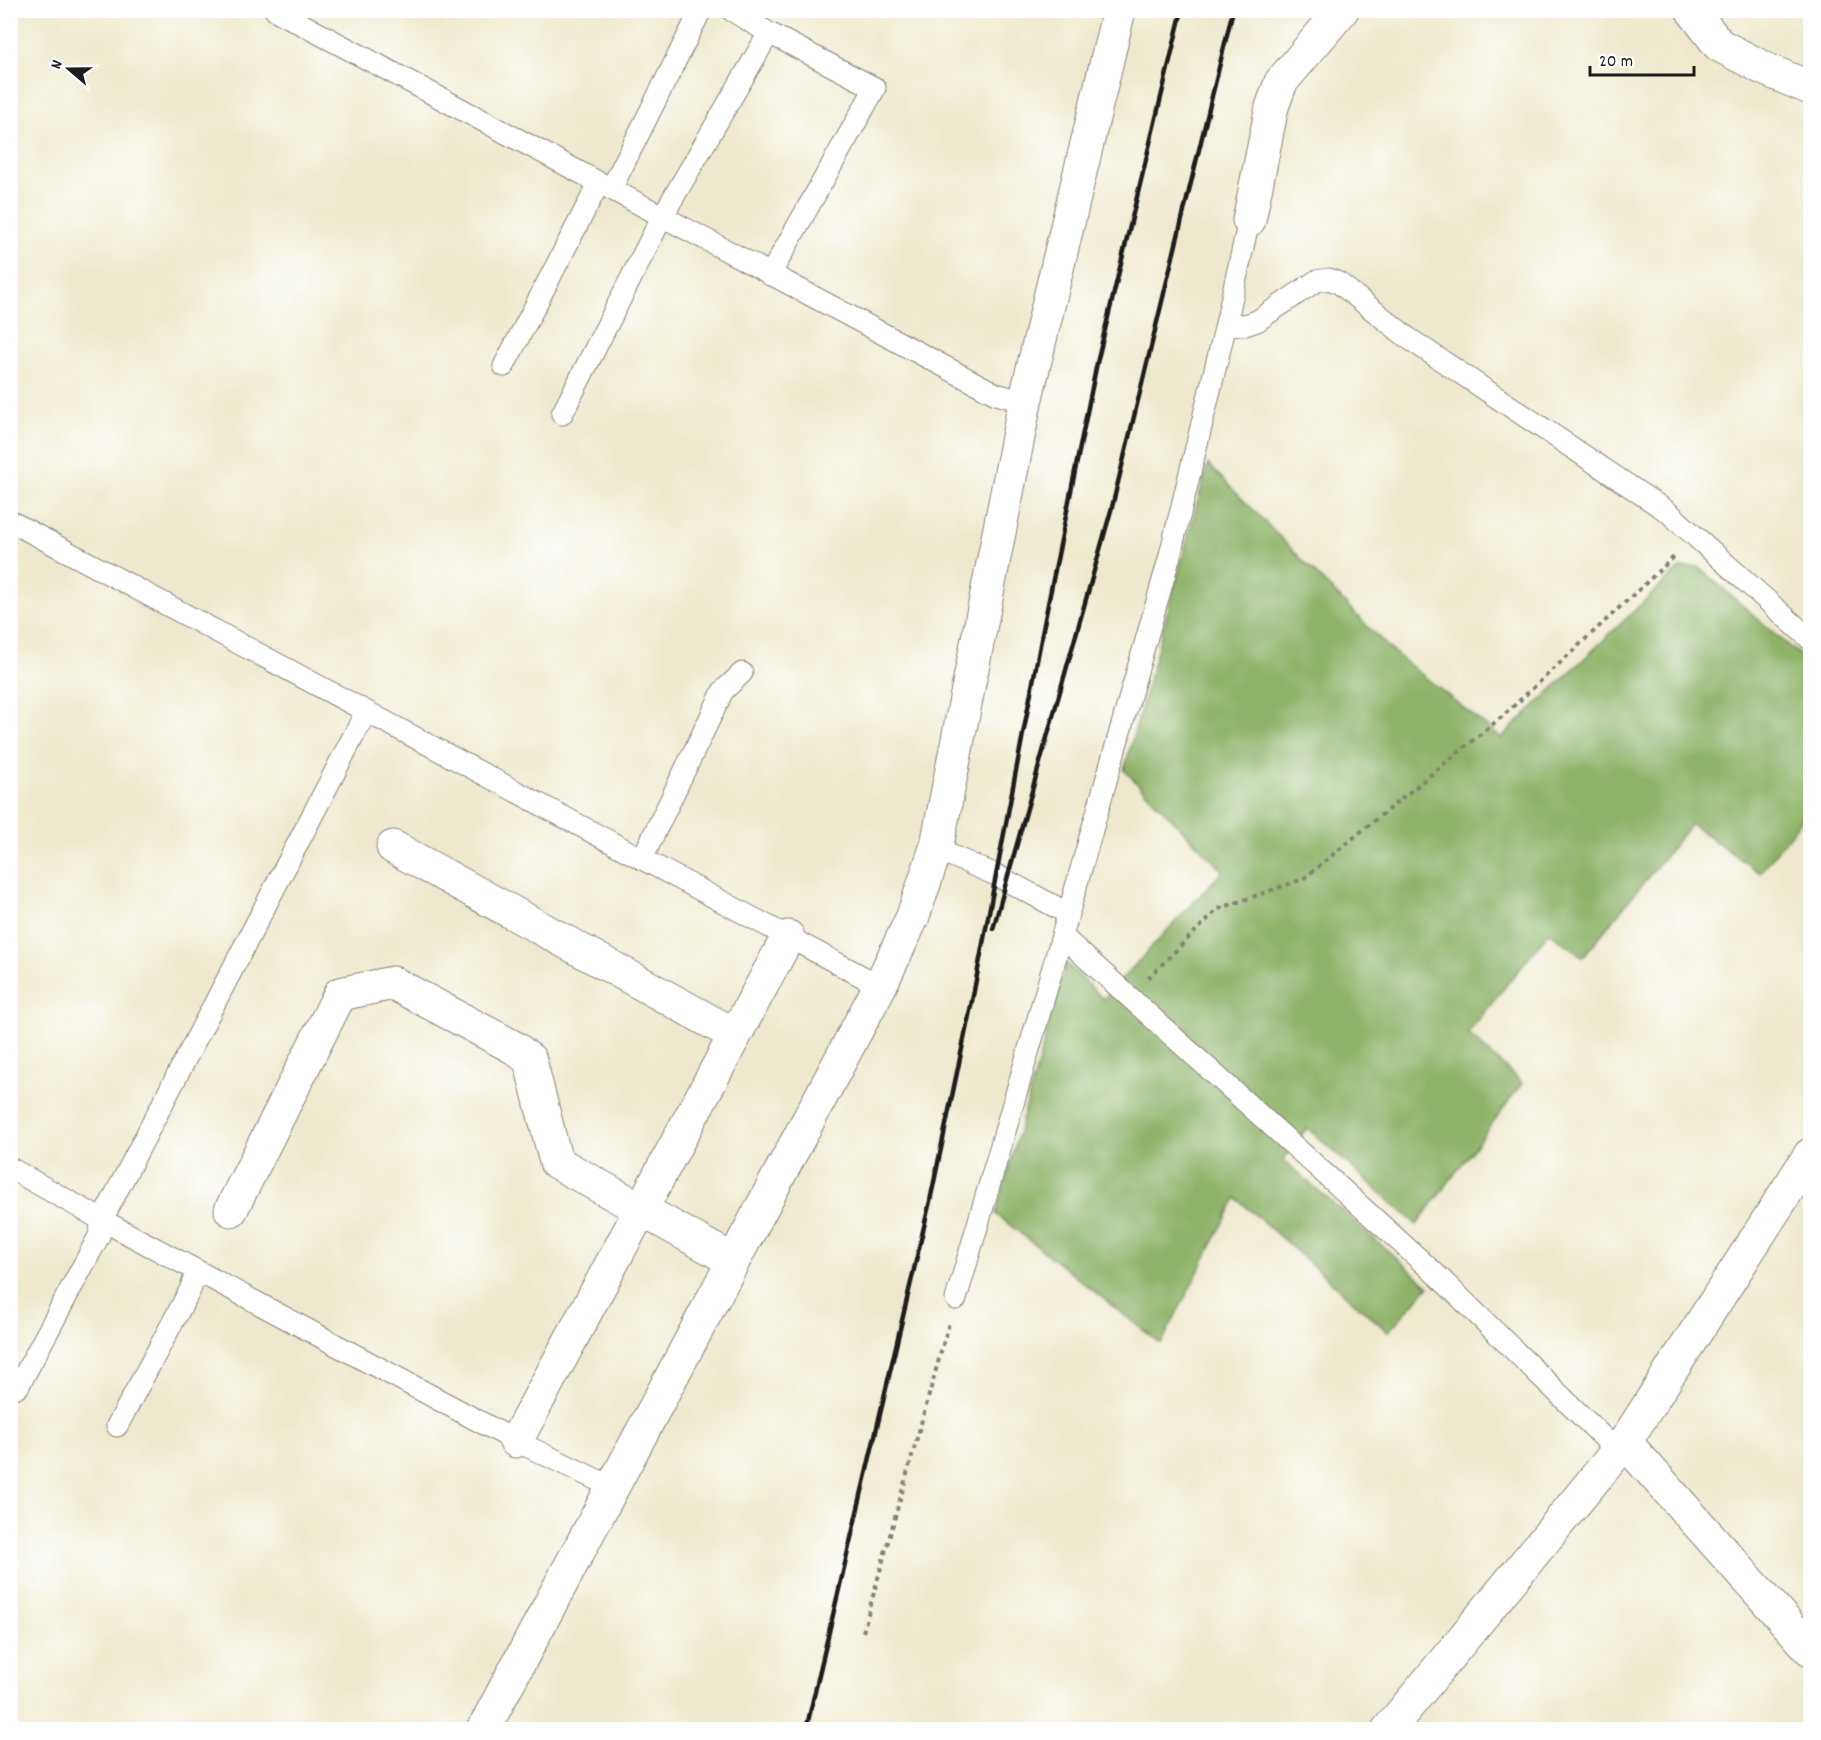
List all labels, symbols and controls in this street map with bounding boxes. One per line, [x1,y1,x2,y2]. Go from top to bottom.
north arrow [39,39,99,99]
scale bar [1590,39,1694,77]
text: 20 m [1599,50,1633,75]
text: N [45,57,69,72]

